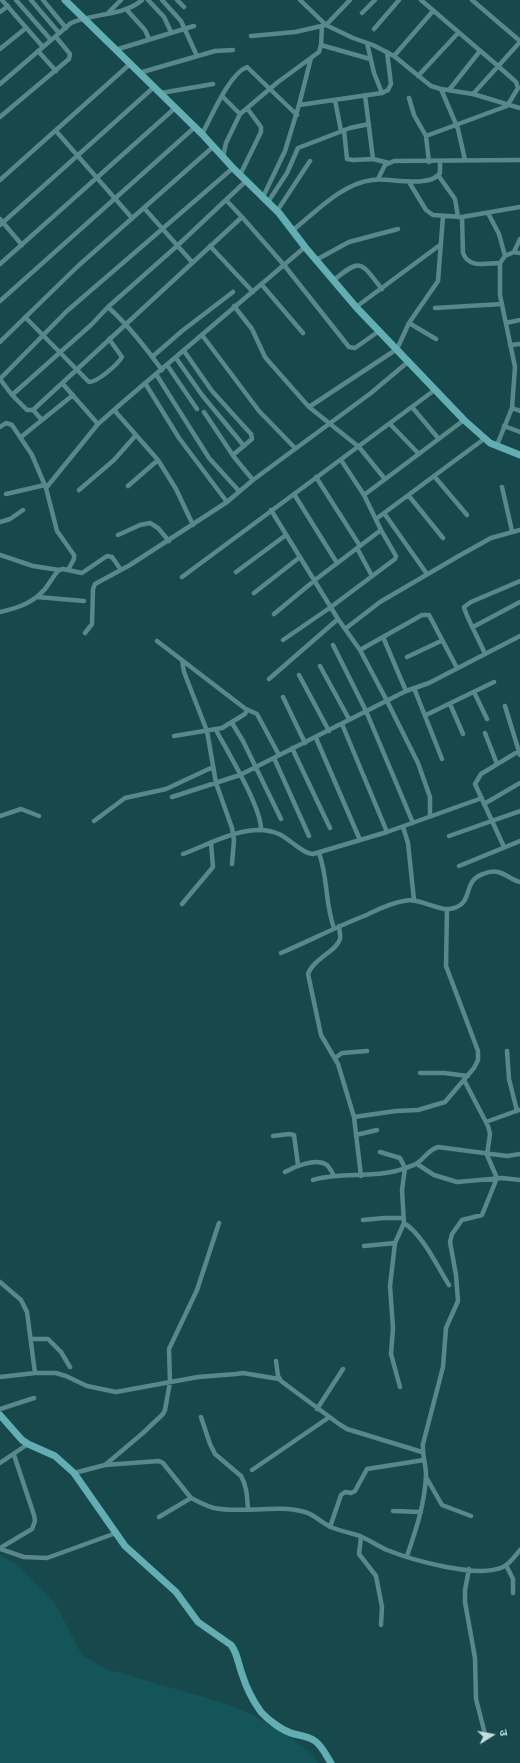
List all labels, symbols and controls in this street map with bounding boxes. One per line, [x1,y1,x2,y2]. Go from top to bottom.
north arrow [472,1715,512,1755]
text: उ [497,1728,511,1737]

